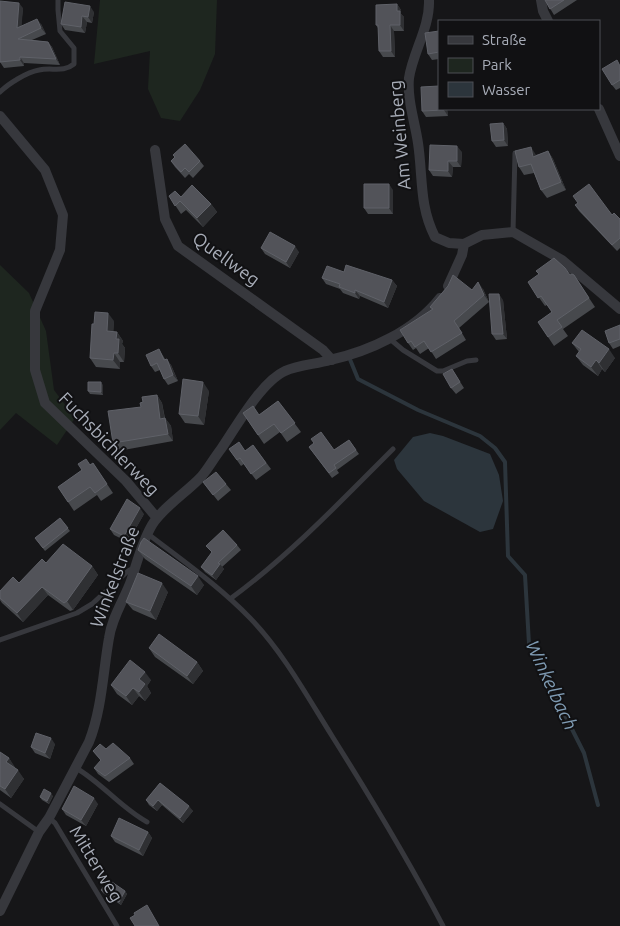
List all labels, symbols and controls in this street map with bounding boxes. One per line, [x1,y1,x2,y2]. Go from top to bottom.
legend [438,20,600,110]
text: Straße [482,31,526,48]
text: Park [482,56,512,73]
street label: Am Weinberg [384,79,414,191]
text: Wasser [482,81,531,98]
street label: Quellweg [189,227,264,290]
street label: Fuchsbichlerweg [55,388,164,499]
street label: Winkelstraße [86,523,143,630]
water label: Winkelbach [522,637,582,733]
street label: Mitterweg [66,822,127,905]

